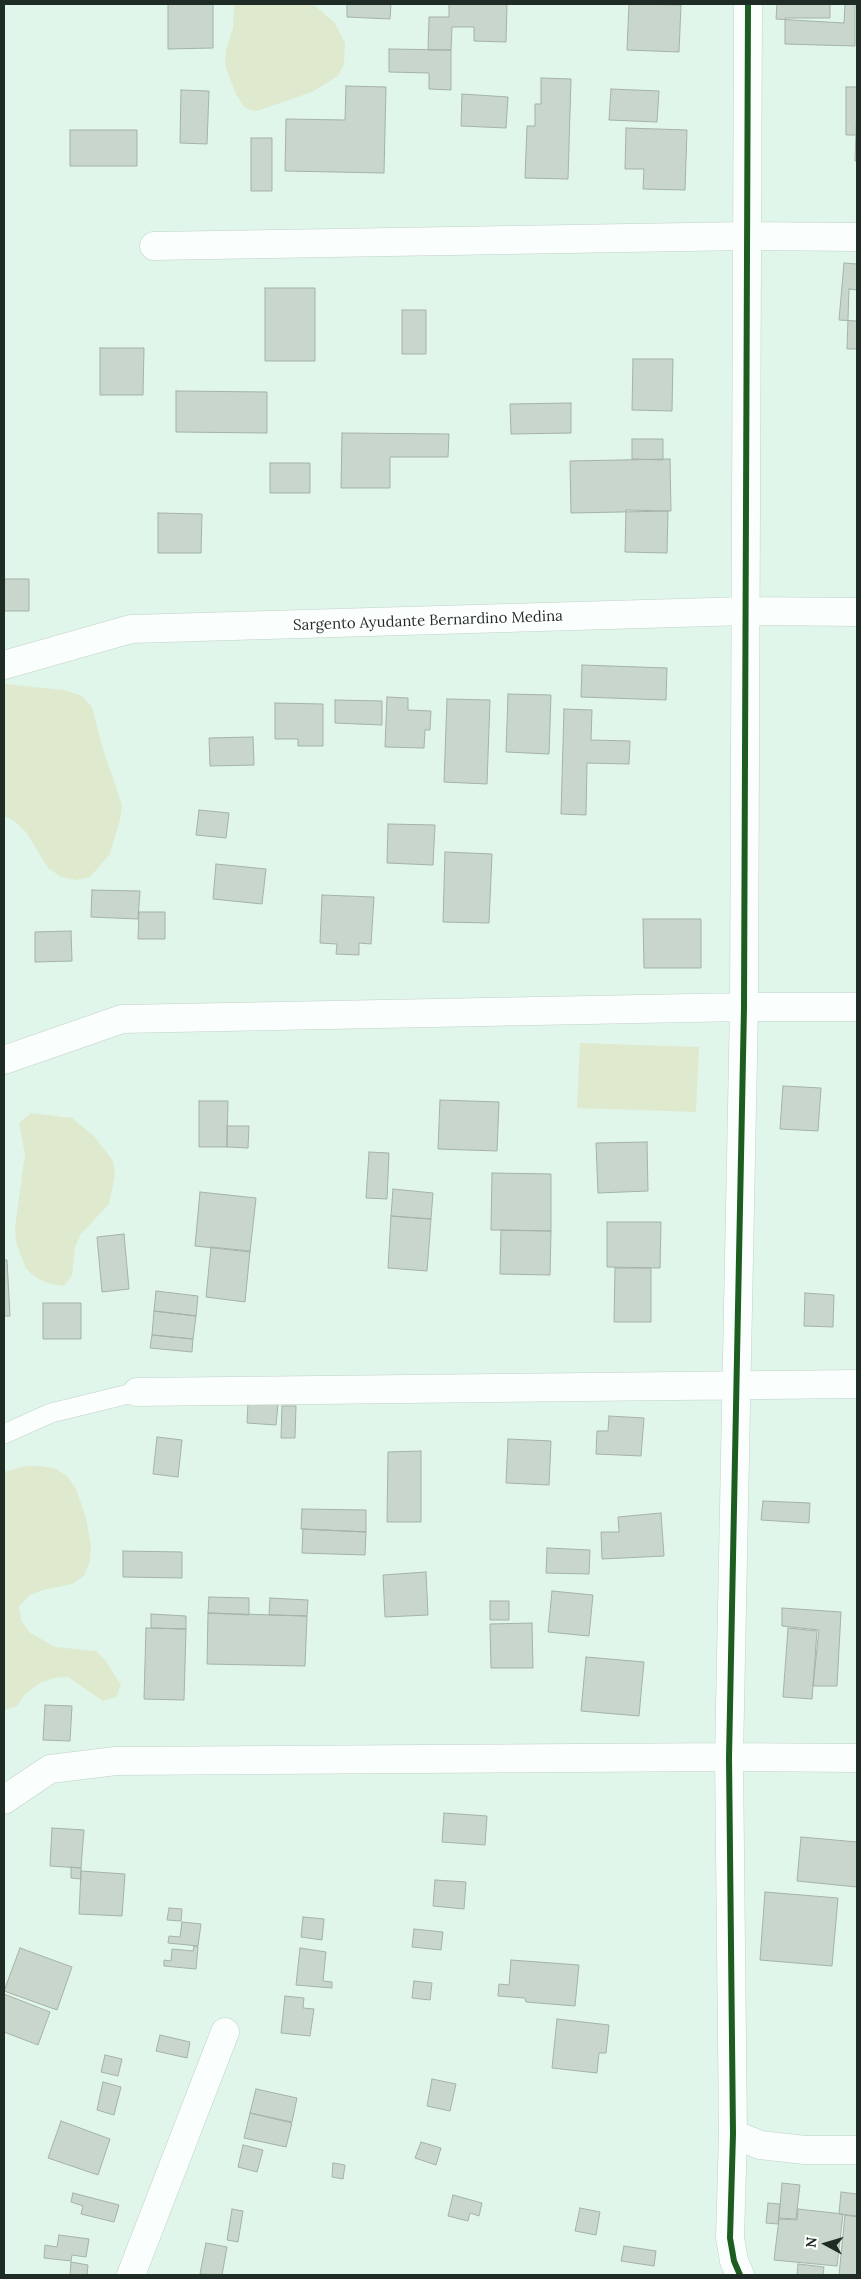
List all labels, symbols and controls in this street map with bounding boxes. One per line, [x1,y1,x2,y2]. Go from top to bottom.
street label: Sargento Ayudante Bernardino Medina [293,607,563,635]
north arrow [801,2219,851,2269]
text: N [802,2236,821,2249]

